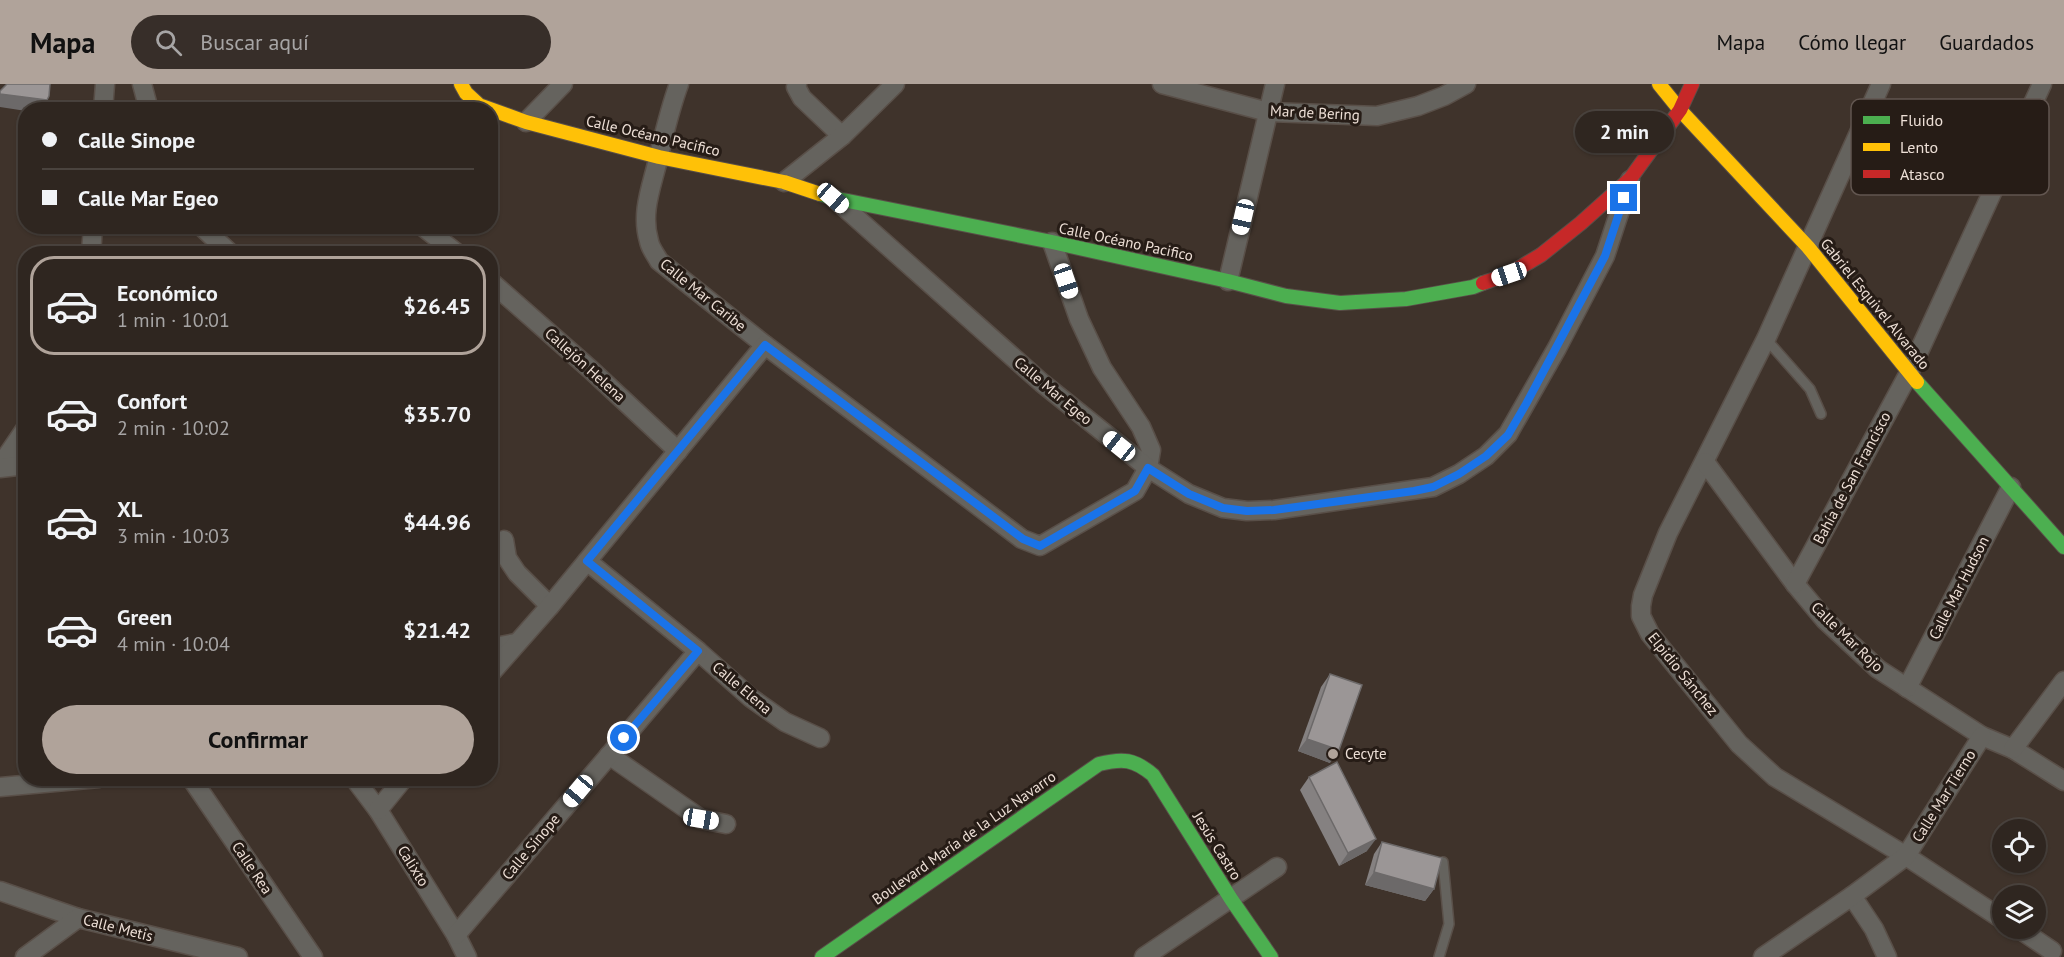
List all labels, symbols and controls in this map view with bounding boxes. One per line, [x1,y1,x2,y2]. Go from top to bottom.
search box [131,15,551,69]
text: Mapa [30,24,95,61]
icon: search [152,26,185,59]
text: Buscar aquí [200,28,309,56]
text: Mapa [1716,29,1765,56]
text: Cómo llegar [1798,29,1906,56]
text: Guardados [1939,29,2034,56]
legend [1851,99,2049,195]
street label: Mar de Bering [1270,101,1360,124]
text: Fluido [1900,110,1943,130]
street label: Calle Océano Pacifico [584,111,722,160]
callout: 2 min [1574,111,1674,153]
text: 2 min [1600,119,1649,145]
text: Calle Sinope [78,126,195,154]
text: Lento [1900,137,1938,157]
text: Atasco [1900,164,1945,184]
car [814,179,852,217]
text: Calle Mar Egeo [78,184,219,212]
route end [1610,184,1637,211]
car [1230,197,1256,237]
street label: Calle Océano Pacifico [1057,218,1195,265]
street label: Gabriel Esquivel Alvarado [1817,234,1934,373]
street label: Calle Mar Caribe [656,254,750,335]
car [1489,260,1529,288]
car [1052,261,1080,301]
icon: car [45,279,99,333]
text: Económico [117,279,218,307]
text: $26.45 [403,292,471,320]
text: 1 min · 10:01 [117,307,230,333]
street label: Callejón Helena [541,324,629,406]
street label: Calle Mar Egeo [1010,352,1096,429]
icon: car [45,387,99,441]
text: Confort [117,387,187,415]
text: $35.70 [403,400,471,428]
street label: Bahía de San Francisco [1809,408,1895,547]
text: 2 min · 10:02 [117,415,230,441]
car [1099,428,1139,464]
icon: car [45,495,99,549]
text: XL [117,495,142,523]
text: $44.96 [403,508,471,536]
text: 3 min · 10:03 [117,523,230,549]
street label: Calle Mar Hudson [1924,533,1993,643]
street label: Calle Mar Rojo [1807,598,1887,676]
icon: car [45,603,99,657]
text: Green [117,603,172,631]
text: $21.42 [403,616,471,644]
street label: Elpidio Sánchez [1644,628,1723,719]
text: 4 min · 10:04 [117,631,230,657]
street label: Calle Elena [709,657,776,718]
button: Confirmar [42,705,474,774]
route start [610,724,637,751]
place label: Cecyte [1345,744,1387,763]
street label: Calle Mar Tierno [1908,746,1980,845]
marker: Cecyte [1326,747,1340,761]
street label: Boulevard María de la Luz Navarro [868,767,1059,908]
car [560,771,596,811]
car [682,807,720,831]
street label: Jesús Castro [1188,807,1246,883]
street label: Calle Sinope [498,810,564,883]
map controls [1992,819,2046,939]
button: locate [1992,819,2046,873]
street label: Calle Rea [228,838,277,898]
street label: Calixto [393,842,433,890]
button: layers [1992,885,2046,939]
street label: Calle Metis [81,910,155,945]

